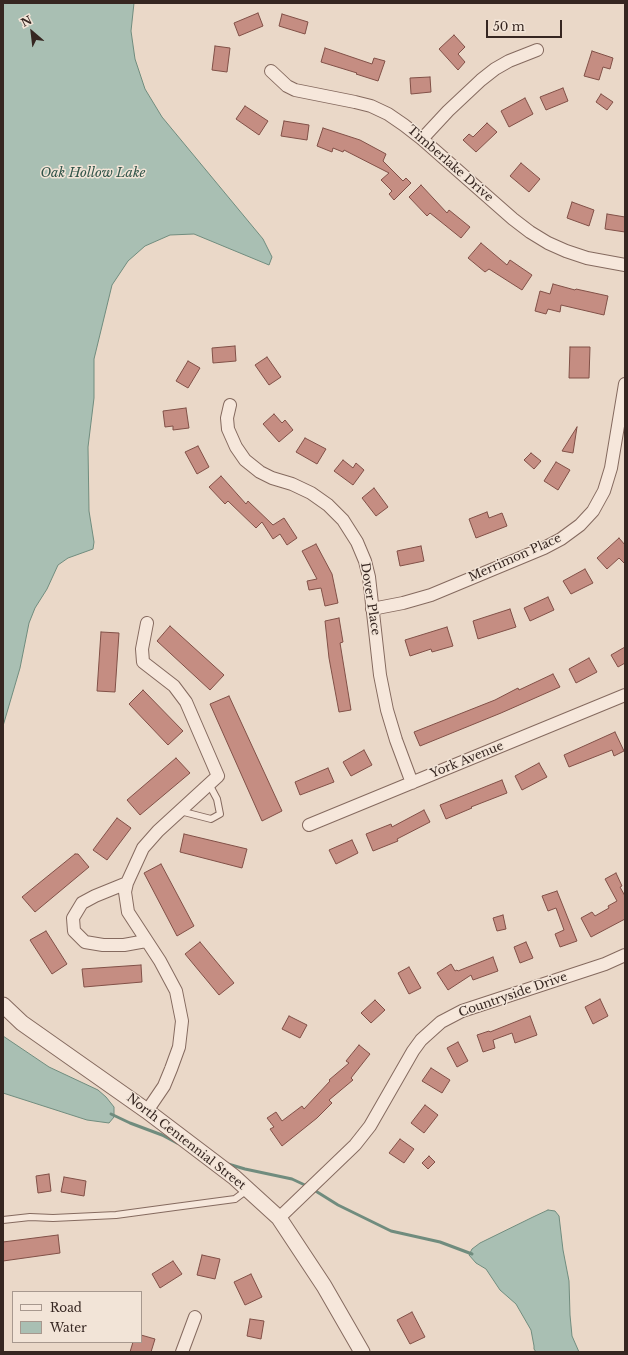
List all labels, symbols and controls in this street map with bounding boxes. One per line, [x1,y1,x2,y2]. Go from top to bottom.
north arrow [12,12,52,52]
scale bar [488,12,564,38]
text: N [19,13,34,30]
text: 50 m [493,19,525,34]
street label: Timberlake Drive [404,123,496,205]
water label: Oak Hollow Lake [41,165,145,181]
street label: Merrimon Place [467,531,563,585]
street label: Dover Place [357,562,383,636]
street label: York Avenue [428,739,506,781]
street label: Countryside Drive [457,970,569,1020]
street label: North Centennial Street [124,1091,248,1193]
legend [12,1291,142,1343]
text: Road [50,1300,82,1315]
text: Water [50,1320,87,1335]

